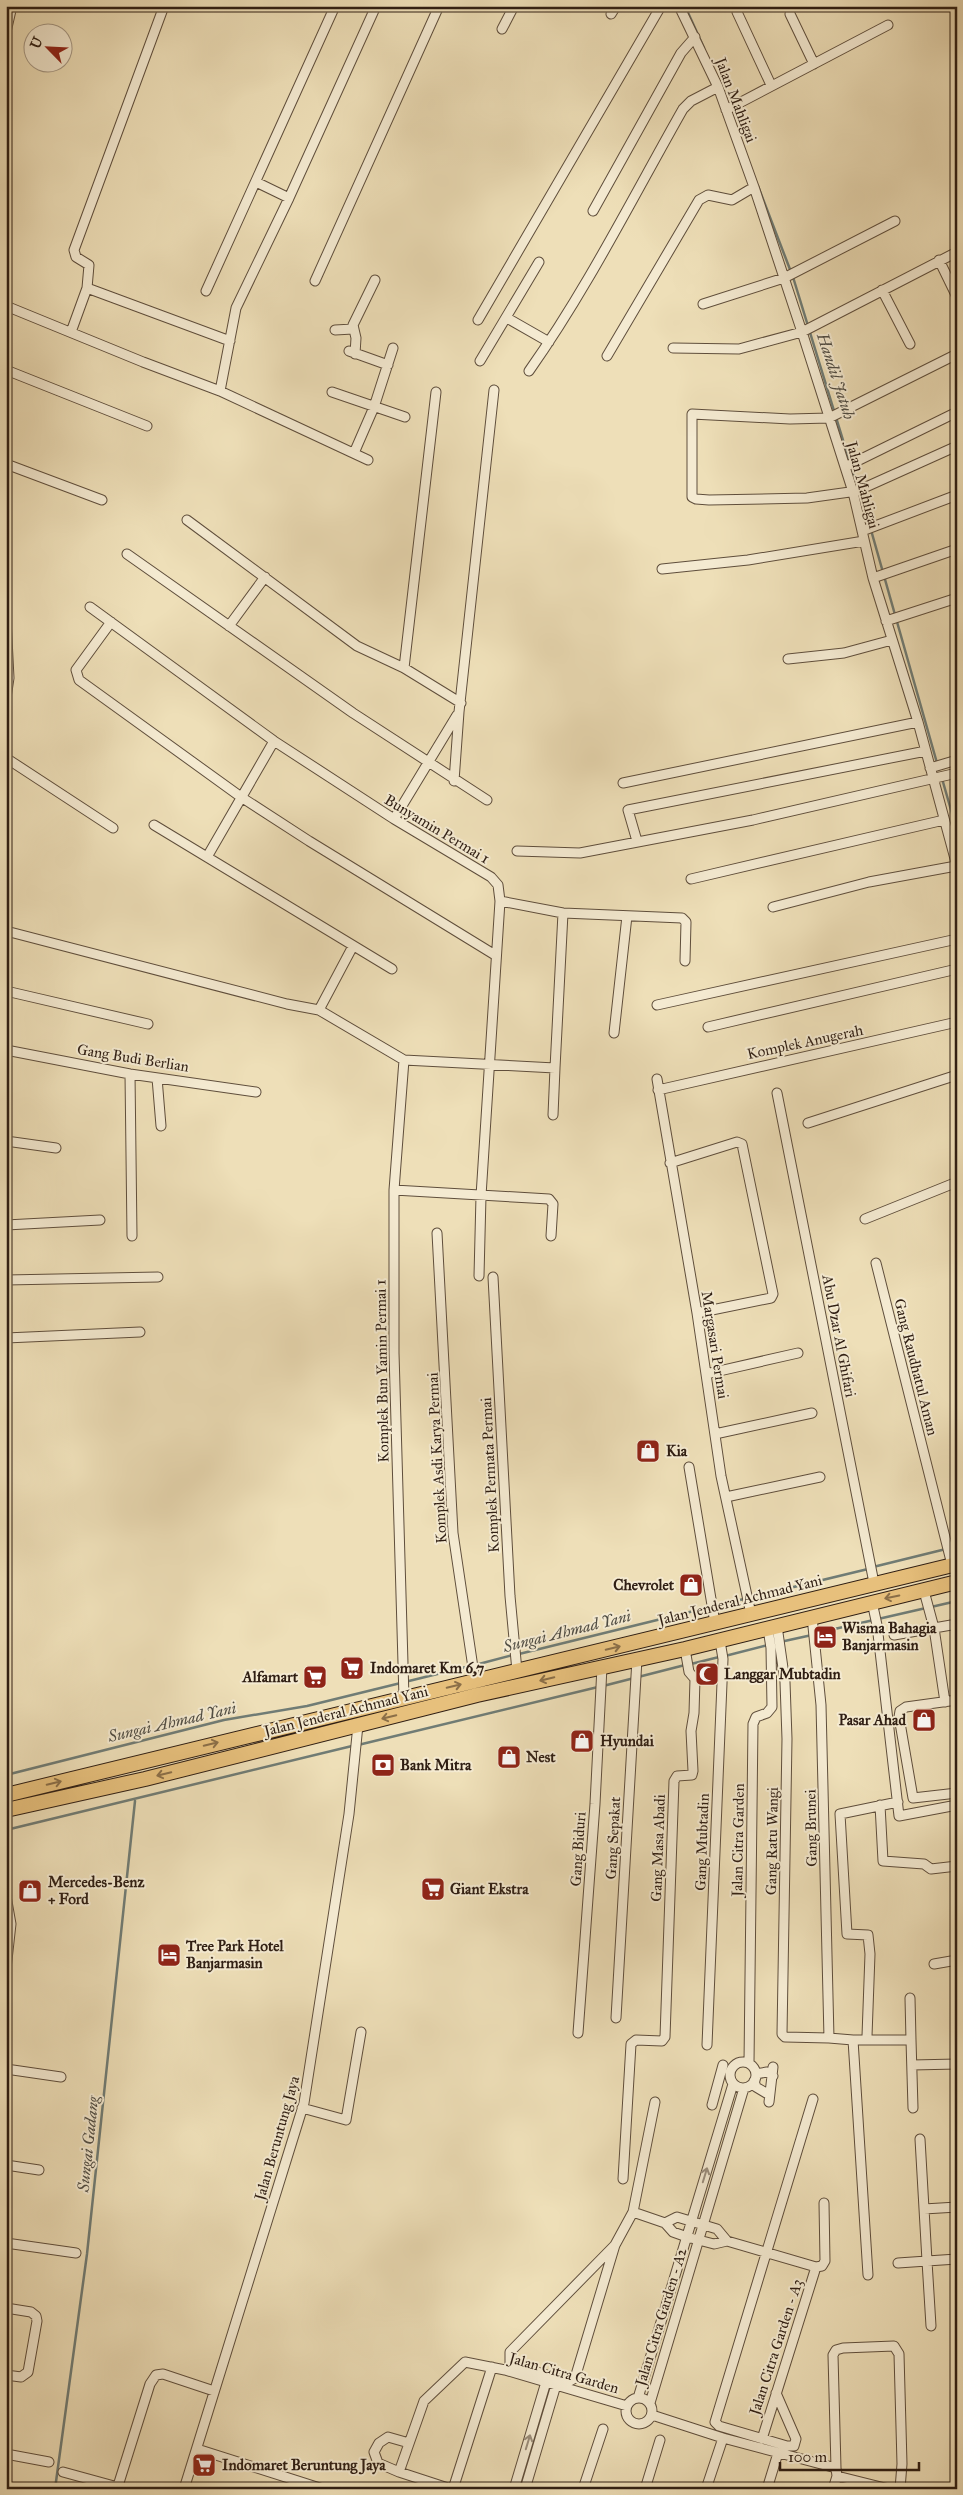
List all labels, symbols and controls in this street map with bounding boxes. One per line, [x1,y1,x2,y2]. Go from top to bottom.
north arrow [22,22,72,72]
text: U [27,34,47,51]
street label: Jalan Mahligai [710,53,760,145]
water label: Handil Jatuh [813,329,859,422]
street label: Jalan Mahligai [841,437,883,531]
street label: Bunyamin Permai 1 [381,791,493,868]
street label: Komplek Anugerah [745,1021,865,1063]
street label: Gang Budi Berlian [76,1040,190,1076]
street label: Abu Dzar Al Ghifari [818,1272,860,1399]
street label: Komplek Bun Yamin Permai 1 [371,1279,393,1463]
street label: Margasari Permai [698,1290,732,1400]
street label: Gang Raudhatul Aman [890,1297,942,1437]
street label: Komplek Asdi Karya Permai [424,1372,450,1544]
street label: Komplek Permata Permai [477,1397,503,1553]
shop icon: Kia [635,1438,661,1464]
place label: Kia [666,1442,688,1460]
street label: Jalan Jenderal Achmad Yani [654,1571,824,1631]
shop icon: Chevrolet [678,1572,704,1598]
place label: Chevrolet [613,1576,675,1594]
one-way arrow [885,1593,901,1602]
water label: Sungai Ahmad Yani [500,1606,633,1656]
place label: Wisma Bahagia Banjarmasin [842,1619,937,1655]
hotel icon: Wisma Bahagia Banjarmasin [812,1624,838,1650]
one-way arrow [604,1643,620,1652]
supermarket icon: Indomaret Km 6,7 [339,1655,365,1681]
place label: Indomaret Km 6,7 [370,1659,484,1677]
mosque icon: Langgar Mubtadin [694,1661,720,1687]
supermarket icon: Alfamart [302,1664,328,1690]
place label: Langgar Mubtadin [724,1665,842,1684]
place label: Alfamart [242,1668,299,1686]
one-way arrow [539,1675,555,1684]
one-way arrow [446,1681,462,1690]
street label: Jalan Jenderal Achmad Yani [260,1682,430,1742]
water label: Sungai Ahmad Yani [105,1698,238,1746]
shop icon: Pasar Ahad [911,1707,937,1733]
place label: Pasar Ahad [838,1711,906,1729]
one-way arrow [381,1713,397,1722]
shop icon: Hyundai [569,1728,595,1754]
place label: Hyundai [600,1732,655,1751]
one-way arrow [203,1739,219,1748]
shop icon: Nest [496,1744,522,1770]
place label: Nest [526,1748,556,1766]
bank icon: Bank Mitra [370,1752,396,1778]
place label: Bank Mitra [400,1756,472,1774]
one-way arrow [156,1770,172,1780]
one-way arrow [45,1778,61,1787]
street label: Jalan Citra Garden [728,1783,749,1899]
street label: Gang Ratu Wangi [762,1787,782,1895]
street label: Gang Brunei [801,1789,821,1867]
street label: Gang Mubtadin [691,1793,713,1891]
street label: Gang Masa Abadi [647,1794,669,1902]
street label: Gang Sepakat [602,1795,624,1880]
street label: Gang Biduri [566,1811,590,1887]
place label: Mercedes-Benz + Ford [48,1873,144,1908]
supermarket icon: Giant Ekstra [420,1876,446,1902]
shop icon: Mercedes-Benz + Ford [17,1878,43,1904]
place label: Giant Ekstra [450,1880,529,1898]
place label: Tree Park Hotel Banjarmasin [185,1937,285,1973]
hotel icon: Tree Park Hotel Banjarmasin [156,1942,182,1968]
street label: Jalan Beruntung Jaya [250,2073,305,2204]
water label: Sungai Gadang [73,2094,103,2194]
one-way arrow [701,2167,711,2183]
street label: Jalan Citra Garden - A2 [631,2245,692,2390]
street label: Jalan Citra Garden - A3 [745,2277,807,2420]
street label: Jalan Citra Garden [505,2348,621,2398]
one-way arrow [524,2435,533,2451]
scale bar [780,2440,919,2472]
text: 100 m [788,2448,828,2466]
supermarket icon: Indomaret Beruntung Jaya [191,2452,217,2478]
place label: Indomaret Beruntung Jaya [222,2456,386,2475]

